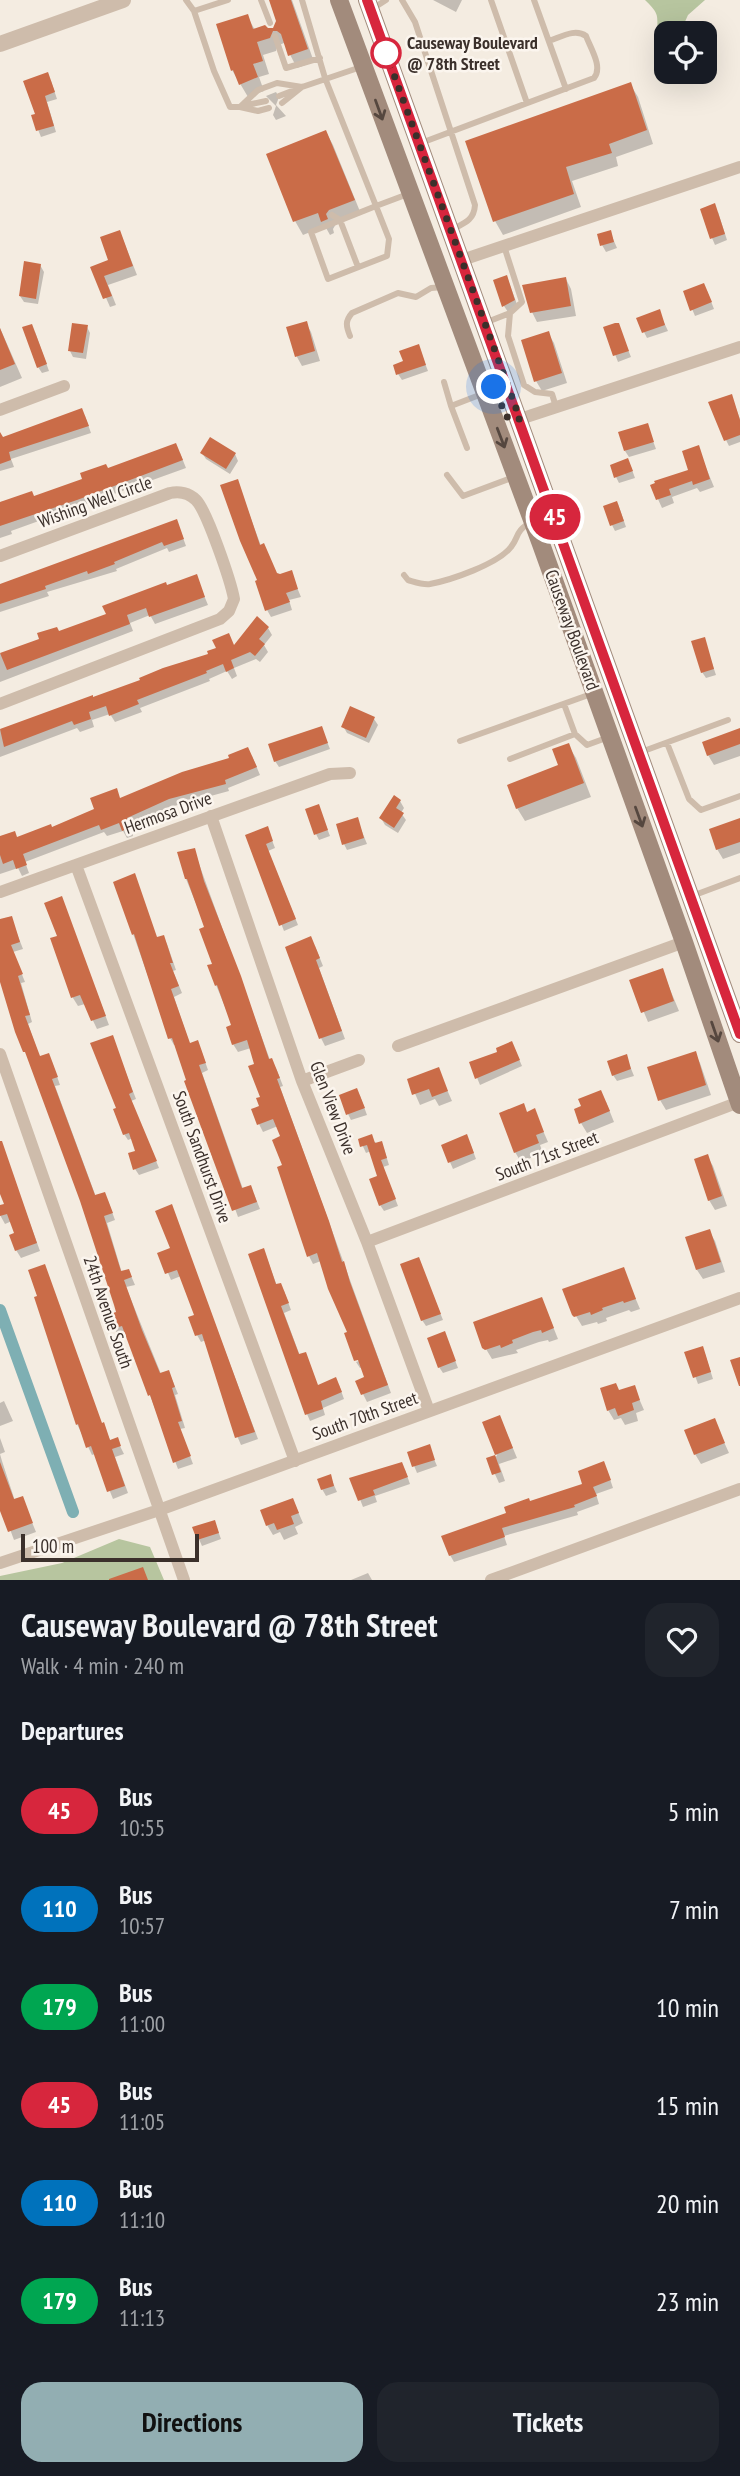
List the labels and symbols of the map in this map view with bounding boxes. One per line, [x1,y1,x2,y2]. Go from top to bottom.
place label: Causeway Boulevard @ 78th Street [407,31,538,75]
marker: Causeway Boulevard @ 78th Street [371,38,401,68]
one-way arrow [374,99,387,121]
your location [476,369,511,404]
one-way arrow [496,427,509,449]
street label: Wishing Well Circle [35,470,155,533]
line badge: 45 [524,494,586,540]
street label: Causeway Boulevard [540,566,605,693]
street label: Hermosa Drive [121,786,215,839]
one-way arrow [634,806,647,828]
one-way arrow [710,1020,722,1042]
street label: Glen View Drive [305,1058,362,1158]
street label: South Sandhurst Drive [168,1088,237,1226]
street label: South 71st Street [492,1125,602,1186]
street label: 24th Avenue South [78,1252,139,1371]
street label: South 70th Street [309,1386,421,1445]
scale bar [21,1531,200,1563]

